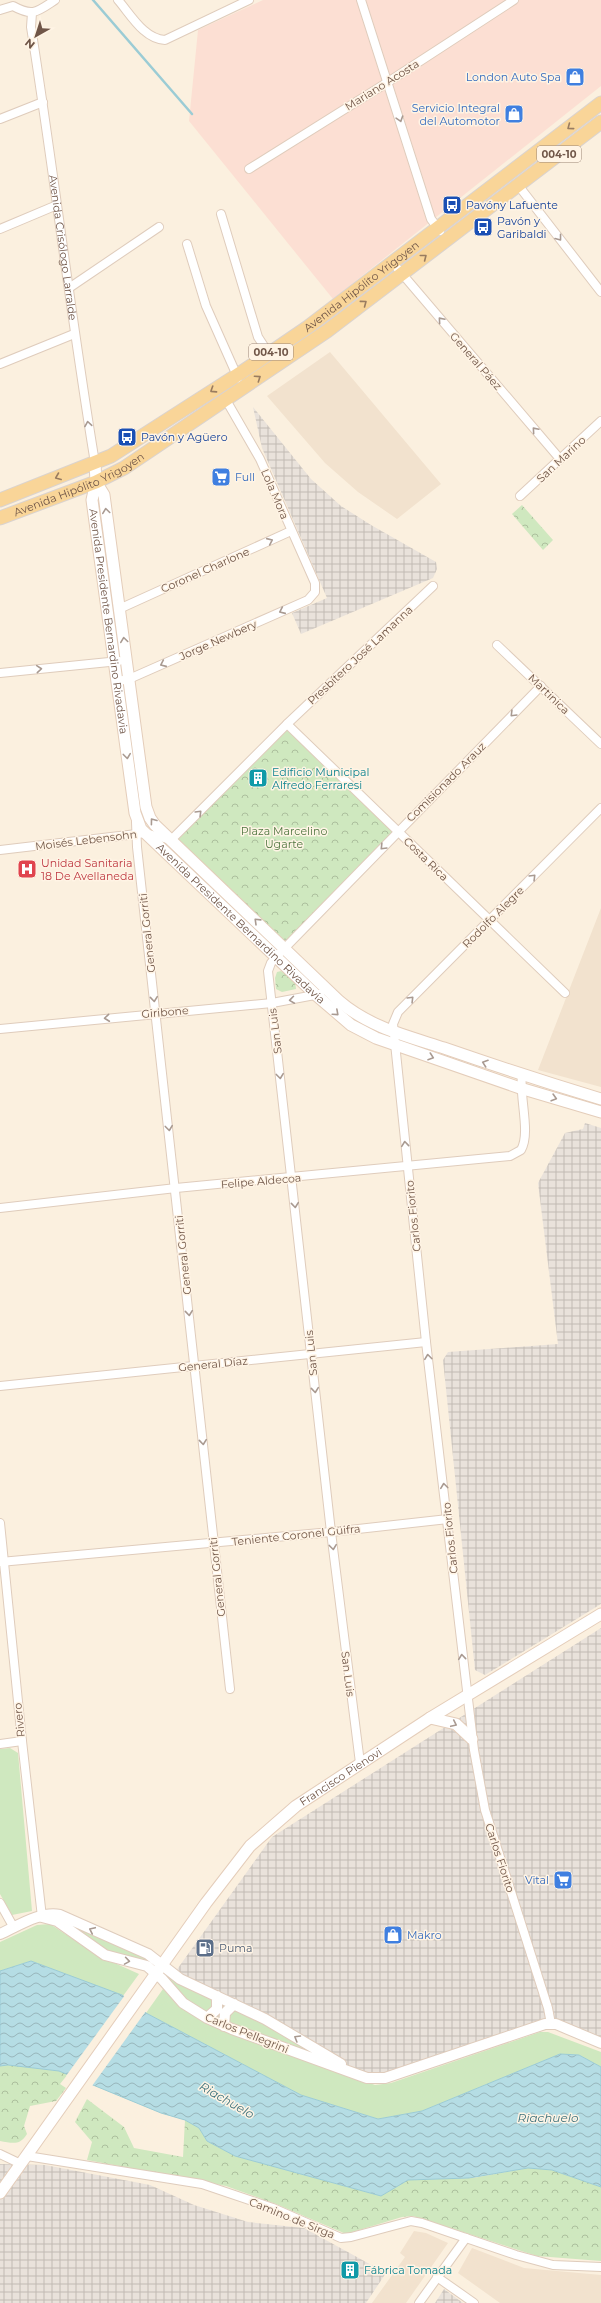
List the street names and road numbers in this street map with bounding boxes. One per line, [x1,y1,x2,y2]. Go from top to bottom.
street label: Mariano Acosta [342,57,422,113]
road number: 004-10 [537,146,581,162]
street label: Avenida Crisólogo Larralde [46,174,80,322]
street label: Avenida Hipólito Yrigoyen [301,238,422,335]
street label: General Páez [447,329,505,393]
road number: 004-10 [249,344,293,360]
street label: San Marino [533,433,589,485]
street label: Avenida Hipólito Yrigoyen [12,449,147,519]
street label: Lola Mora [258,467,292,521]
street label: Avenida Presidente Bernardino Rivadavia [86,508,131,735]
street label: Coronel Charlone [159,544,252,596]
street label: Presbítero José Lamanna [304,602,416,708]
street label: Jorge Newbery [176,617,259,664]
street label: Martinica [525,671,573,717]
street label: Comisionado Arauz [403,739,489,825]
street label: Moisés Lebensohn [34,827,138,853]
street label: Costa Rica [401,834,451,884]
street label: Avenida Presidente Bernardino Rivadavia [153,840,328,1007]
street label: Rodolfo Alegre [459,883,527,951]
street label: General Gorriti [136,893,158,973]
street label: Giribone [141,1003,189,1021]
street label: San Luis [265,1007,285,1055]
street label: Felipe Aldecoa [220,1171,302,1191]
street label: Carlos Fiorito [402,1179,424,1252]
street label: General Gorriti [172,1215,194,1295]
street label: San Luis [302,1329,320,1376]
street label: General Díaz [178,1353,249,1375]
street label: Carlos Fiorito [439,1501,461,1574]
street label: Teniente Coronel Güifra [231,1521,361,1549]
street label: General Gorriti [206,1537,228,1617]
street label: San Luis [338,1650,358,1698]
street label: Rivero [10,1702,28,1738]
street label: Francisco Pienovi [297,1745,384,1809]
street label: Carlos Fiorito [482,1822,518,1894]
street label: Carlos Pellegrini [203,2010,291,2056]
street label: Camino de Sirga [247,2194,337,2242]

